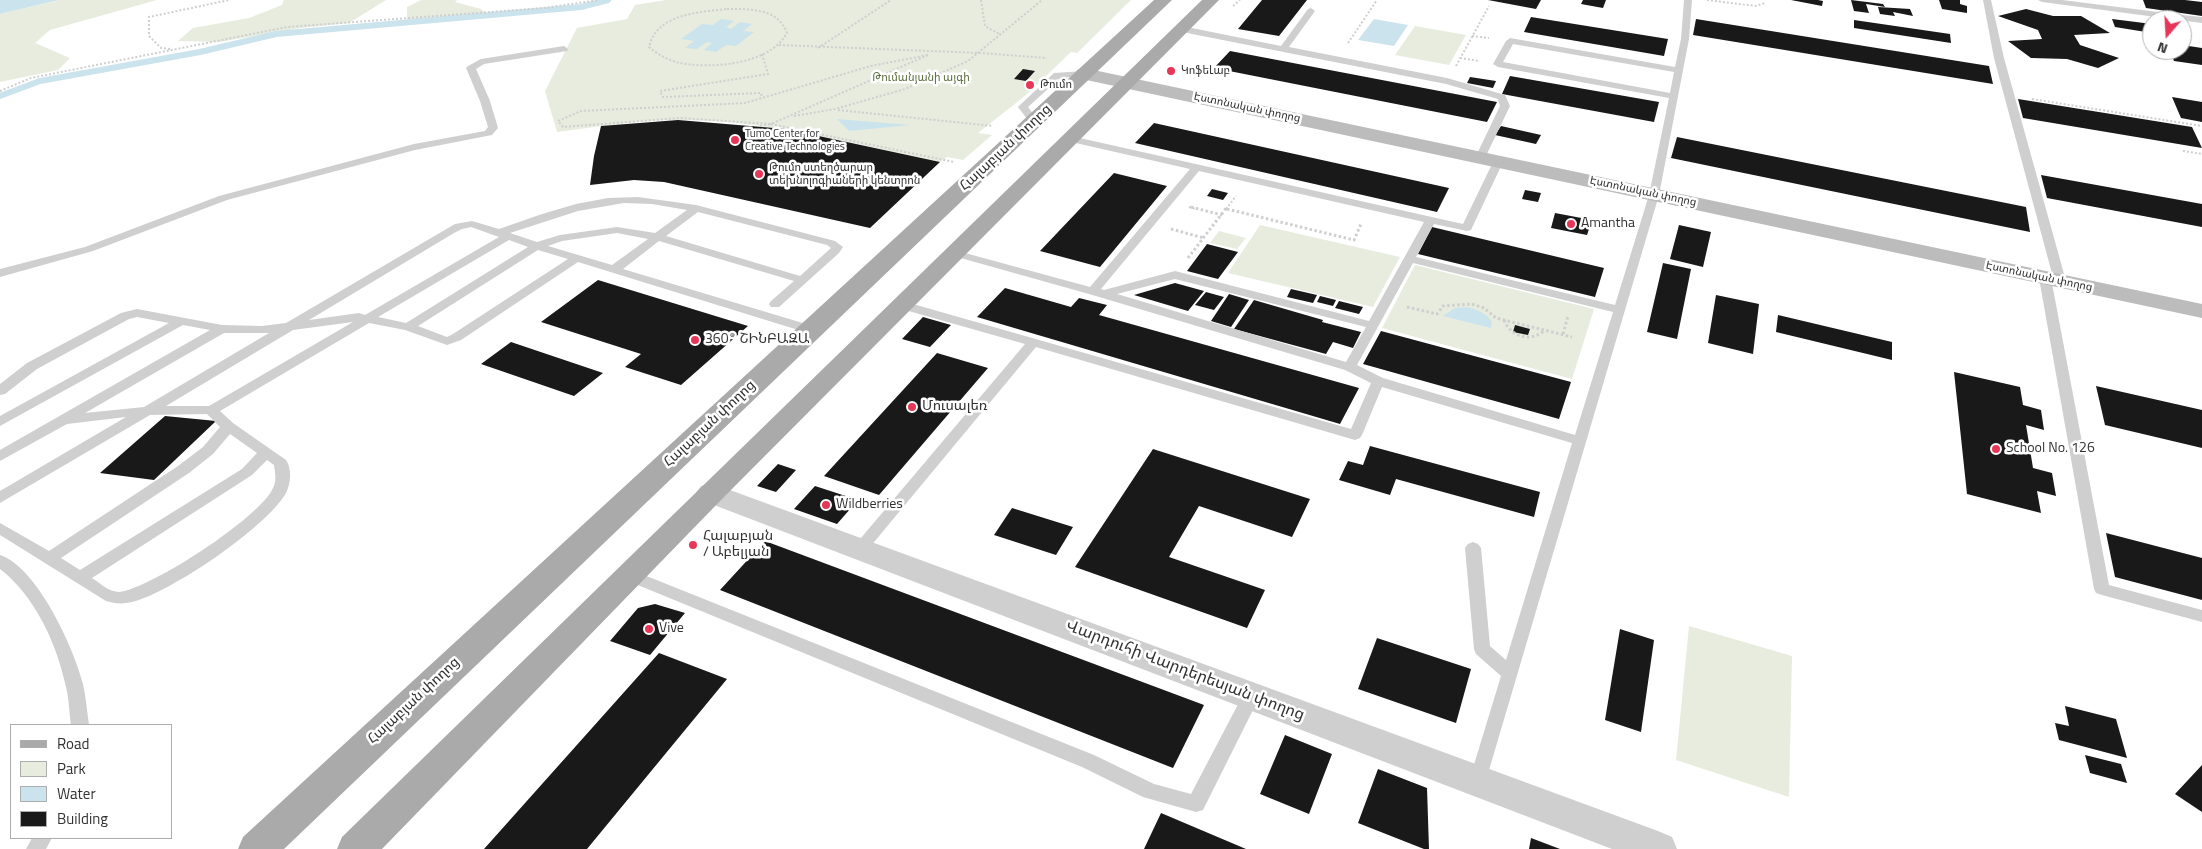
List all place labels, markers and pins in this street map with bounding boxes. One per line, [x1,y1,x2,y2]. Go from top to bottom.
place label: ԿոֆեԼաբ [1181,64,1230,78]
marker: ԿոֆեԼաբ [1165,65,1177,77]
place label: Թումո [1040,78,1072,92]
marker: Թումո [1024,79,1036,91]
place label: Tumo Center for Creative Technologies [745,127,845,153]
marker: Tumo Center for Creative Technologies [729,134,741,146]
place label: Թումո ստեղծարար տեխնոլոգիաների կենտրոն [769,161,920,187]
marker: Թումո ստեղծարար տեխնոլոգիաների կենտրոն [753,168,765,180]
place label: Amantha [1581,216,1635,232]
marker: Amantha [1565,218,1577,230]
place label: 360° ՇԻՆԲԱԶԱ [705,332,809,348]
marker: 360° ՇԻՆԲԱԶԱ [689,334,701,346]
place label: Մուսալեռ [922,399,987,415]
marker: Մուսալեռ [906,401,918,413]
place label: School No. 126 [2006,441,2095,457]
marker: School No. 126 [1990,443,2002,455]
place label: Wildberries [836,497,903,513]
marker: Wildberries [820,499,832,511]
place label: Հալաբյան / Աբելյան [703,529,773,562]
marker: Հալաբյան / Աբելյան [687,539,699,551]
place label: Vive [659,621,684,637]
marker: Vive [643,623,655,635]

